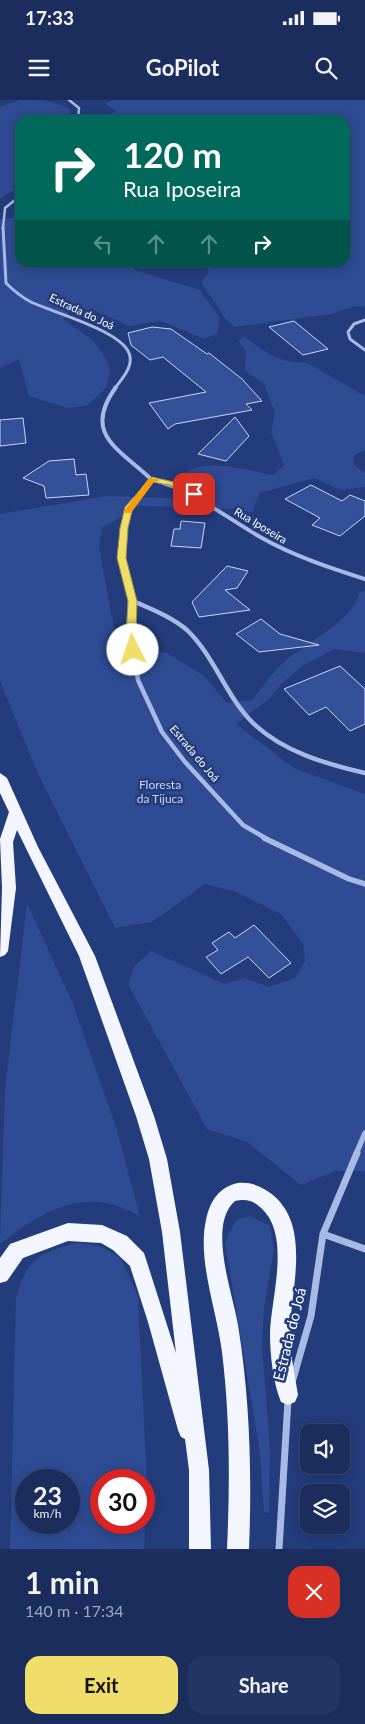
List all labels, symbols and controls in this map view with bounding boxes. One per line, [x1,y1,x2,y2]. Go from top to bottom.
text: 17:33 [25,6,74,29]
icon: menu [25,54,53,82]
text: GoPilot [146,54,219,81]
icon: search [312,54,340,82]
text: 120 m [123,133,222,175]
icon: right [40,135,105,200]
text: Rua Iposeira [123,175,241,202]
icon: left [89,230,117,258]
icon: ahead [142,230,170,258]
icon: ahead [195,230,223,258]
icon: right [248,230,276,258]
street label: Estrada do Joá [48,290,116,332]
pin [173,473,215,515]
icon: arrive [180,480,208,508]
street label: Rua Iposeira [232,504,290,546]
position arrow [106,623,158,675]
street label: Estrada do Joá [168,722,222,784]
park label: Floresta da Tijuca [137,777,183,806]
street label: Estrada do Joá [269,1286,309,1382]
map controls [300,1424,350,1534]
button: sound [300,1424,350,1474]
speed limit sign: 30 [90,1469,155,1534]
text: 23 [33,1480,62,1510]
button: layers [300,1484,350,1534]
text: km/h [33,1506,62,1521]
text: 1 min [25,1564,99,1600]
button: close [288,1566,340,1618]
text: 140 m · 17:34 [25,1601,124,1620]
button: Exit [25,1656,178,1714]
button: Share [188,1656,340,1714]

